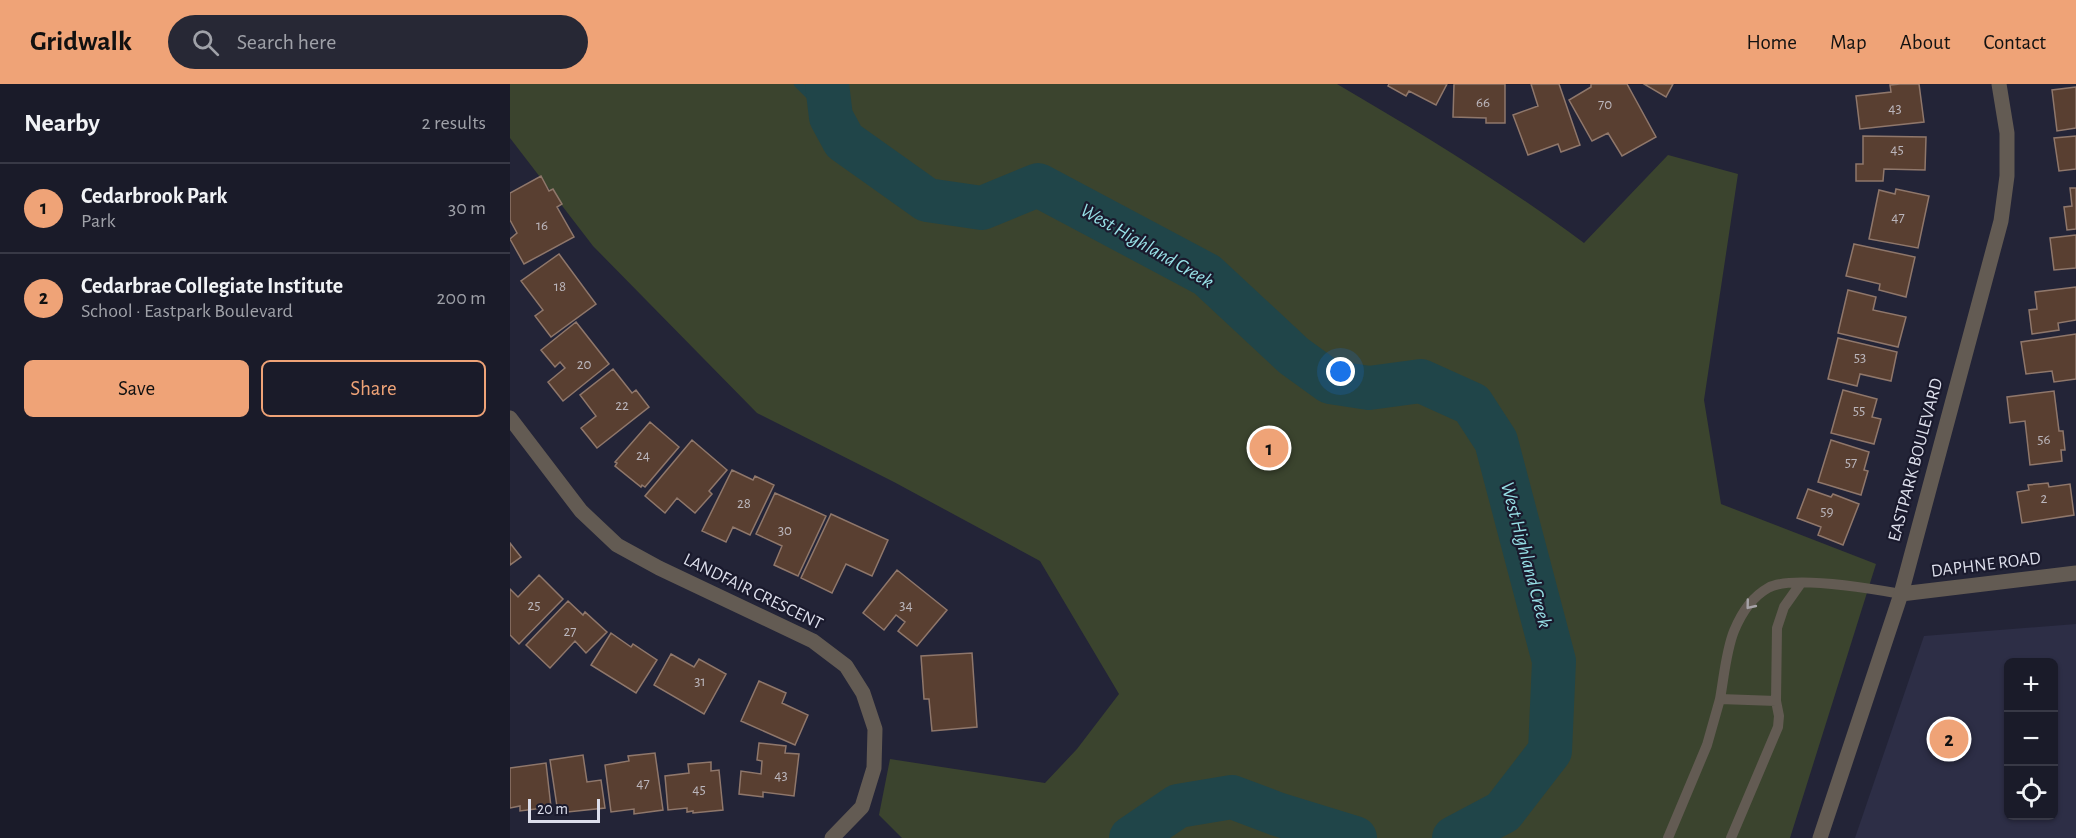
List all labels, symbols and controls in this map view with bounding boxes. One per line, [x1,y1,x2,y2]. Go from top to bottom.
search box [168,15,588,69]
icon: search [189,26,222,59]
text: Gridwalk [30,28,132,56]
text: Search here [237,31,336,53]
text: Home [1746,32,1797,53]
text: Map [1830,32,1867,53]
text: About [1900,32,1950,53]
text: Contact [1983,32,2046,53]
house number: 66 [1476,95,1490,110]
house number: 70 [1598,97,1612,112]
house number: 43 [1888,101,1902,116]
text: Nearby [24,110,100,136]
text: 2 results [422,113,486,133]
house number: 45 [1890,142,1904,157]
text: Cedarbrook Park [81,185,227,207]
text: 1 [40,198,47,218]
text: 30 m [448,198,486,218]
water label: West Highland Creek [1077,200,1217,292]
house number: 47 [1891,210,1905,225]
text: Park [81,211,116,231]
house number: 16 [536,218,548,233]
text: Cedarbrae Collegiate Institute [81,275,343,297]
house number: 18 [554,279,566,294]
text: 2 [39,288,48,308]
text: 200 m [436,288,486,308]
text: School · Eastpark Boulevard [81,301,293,321]
house number: 53 [1854,350,1866,365]
house number: 20 [577,357,591,372]
your location [1326,357,1355,386]
button: Save [24,360,249,417]
button: Share [261,360,486,417]
street label: EASTPARK BOULEVARD [1886,376,1946,544]
house number: 22 [615,398,629,413]
house number: 55 [1853,403,1865,418]
pin: 1 [1250,426,1288,470]
house number: 56 [2037,432,2051,447]
house number: 24 [636,448,650,463]
house number: 57 [1845,455,1857,470]
water label: West Highland Creek [1497,480,1555,630]
house number: 2 [2041,491,2048,506]
house number: 28 [737,496,751,511]
house number: 59 [1820,504,1834,519]
house number: 30 [778,523,792,538]
street label: DAPHNE ROAD [1930,549,2042,581]
street label: LANDFAIR CRESCENT [680,550,826,634]
house number: 25 [527,598,541,613]
house number: 34 [899,598,913,613]
one-way arrow [1746,598,1757,609]
house number: 27 [563,624,577,639]
map controls [2004,658,2058,820]
button: + [2004,658,2058,712]
house number: 31 [694,674,706,689]
button: − [2004,712,2058,766]
pin: 2 [1930,716,1968,762]
button: locate [2004,766,2058,820]
house number: 43 [774,768,788,783]
house number: 47 [636,776,650,791]
house number: 45 [692,782,706,797]
scale bar [528,796,600,824]
text: 20 m [537,801,568,817]

